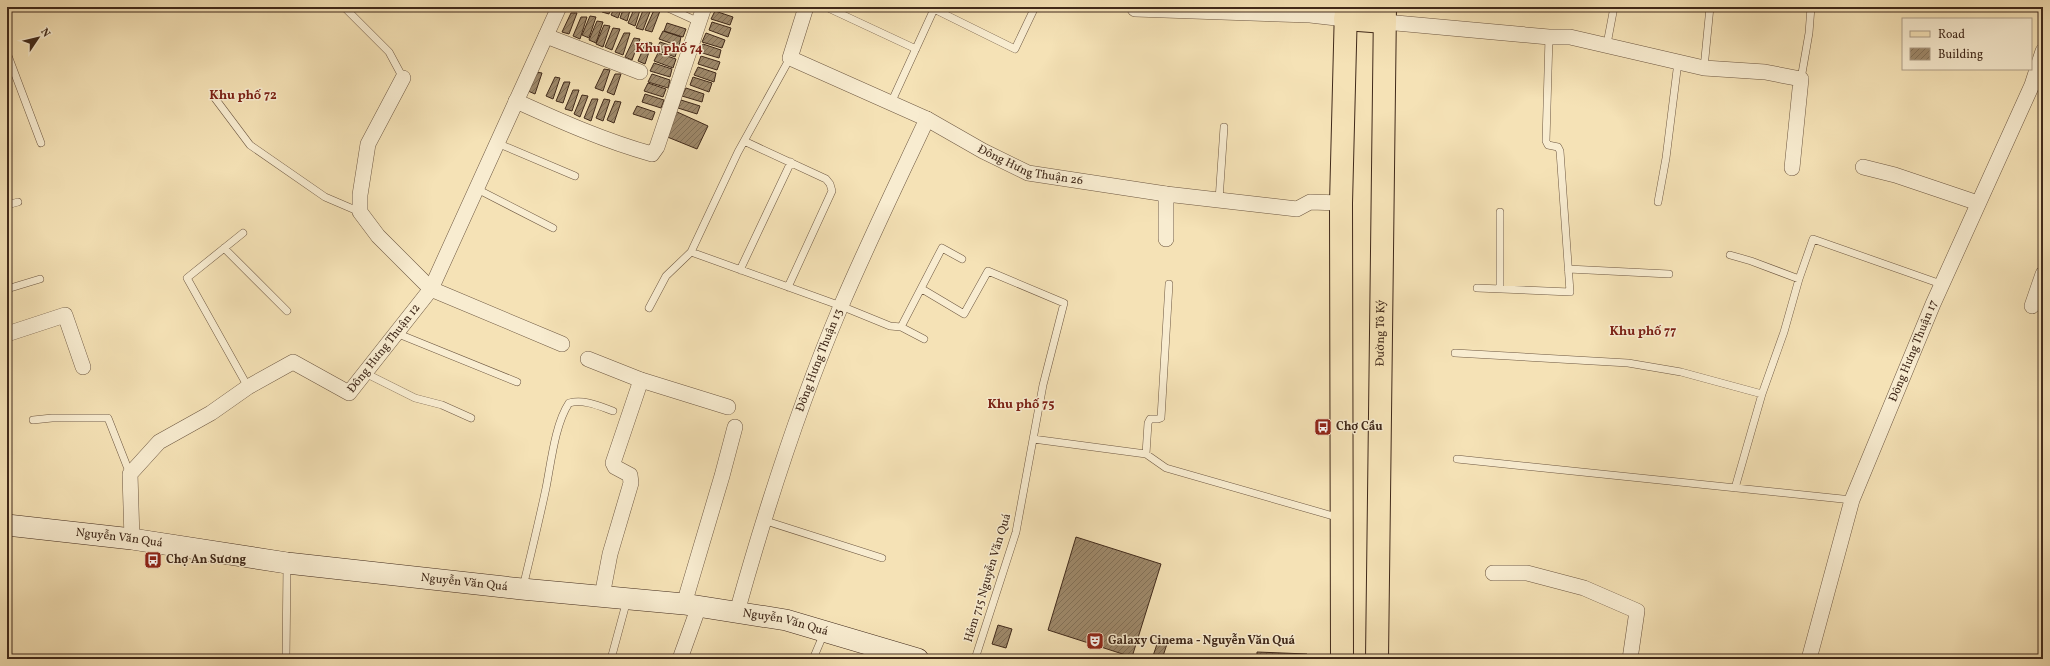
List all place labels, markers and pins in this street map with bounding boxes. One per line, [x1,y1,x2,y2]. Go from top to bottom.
bus stop icon: Chợ Cầu [1313,417,1333,437]
place label: Chợ Cầu [1336,419,1383,435]
bus stop icon: Chợ An Sương [143,550,163,570]
place label: Chợ An Sương [166,552,247,568]
theatre icon: Galaxy Cinema - Nguyễn Văn Quá [1085,631,1105,651]
place label: Galaxy Cinema - Nguyễn Văn Quá [1108,633,1296,649]

